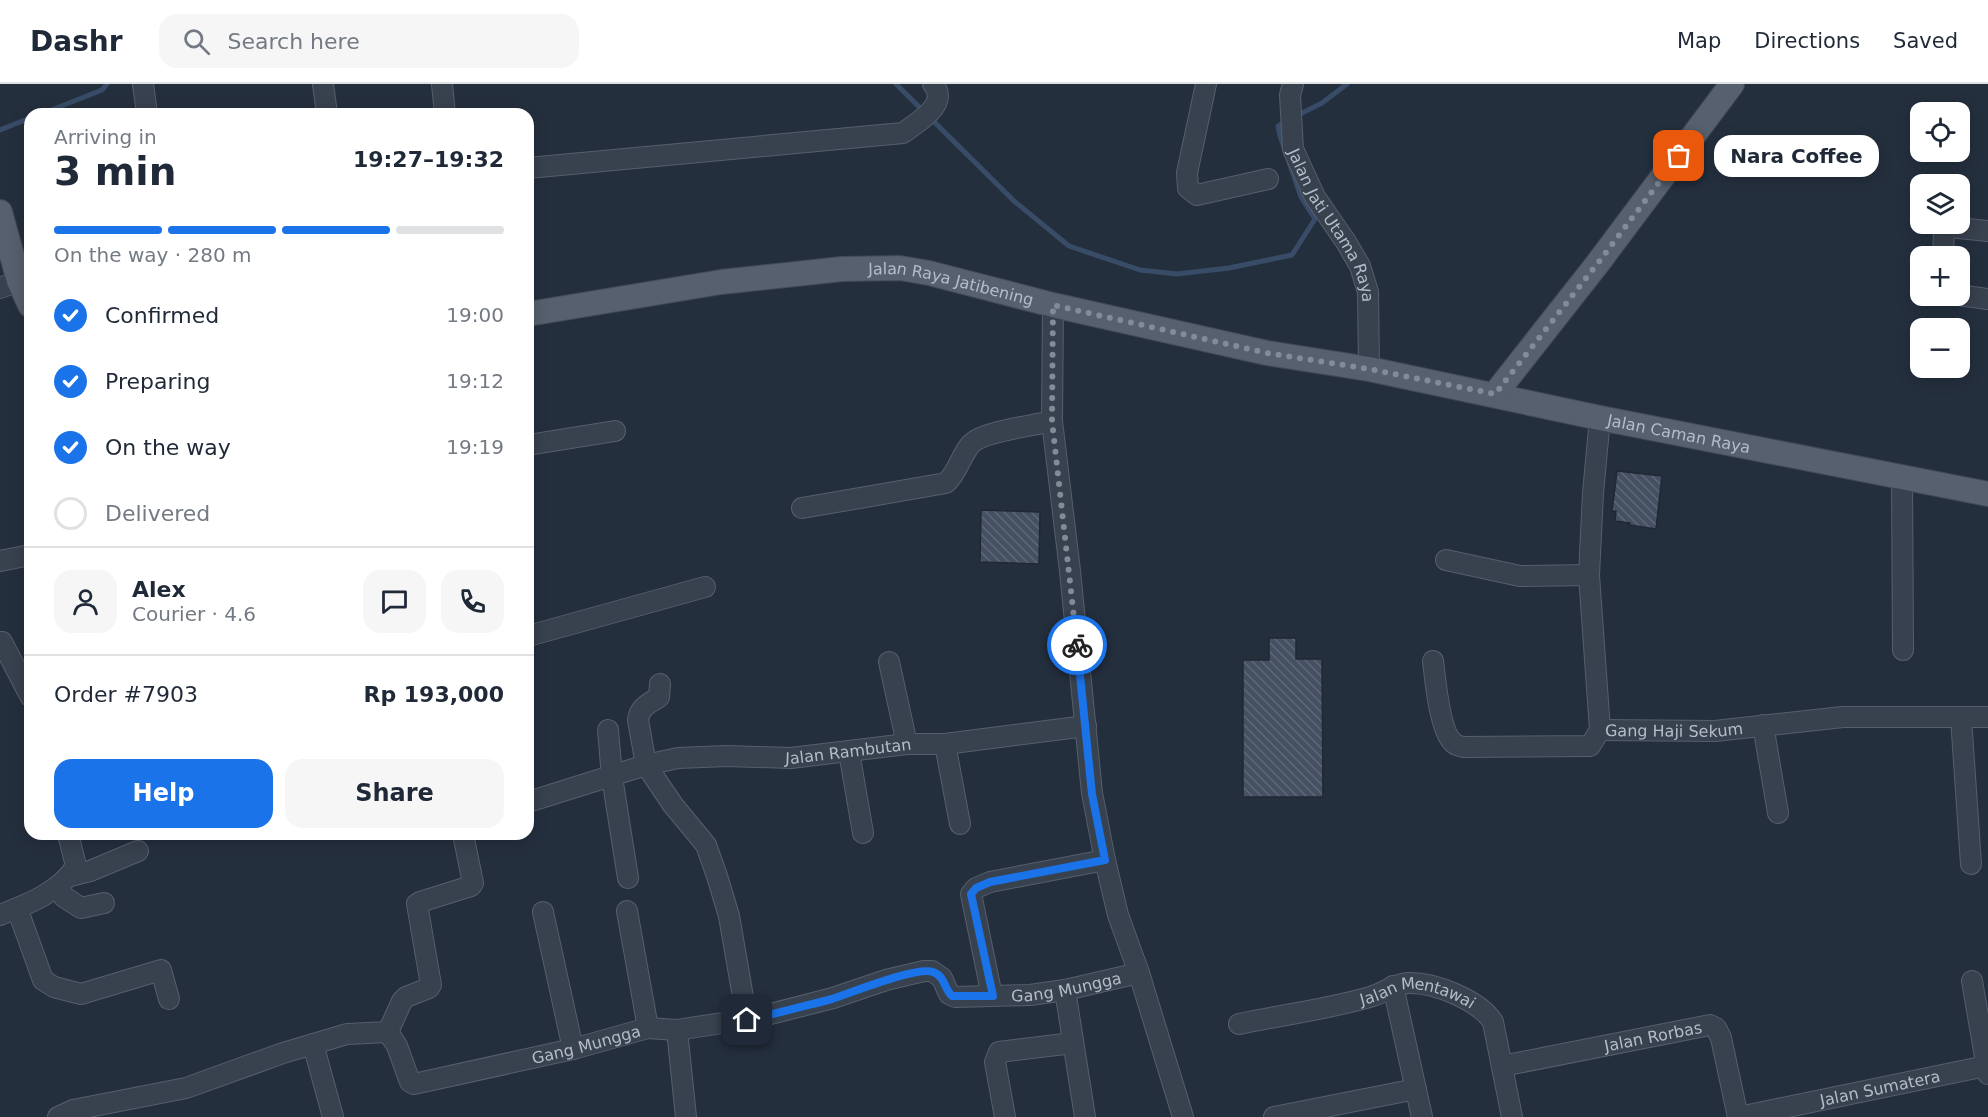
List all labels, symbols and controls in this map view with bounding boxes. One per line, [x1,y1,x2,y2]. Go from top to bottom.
search box [159,14,579,68]
text: Dashr [30,25,123,58]
icon: search [180,25,213,58]
text: Search here [228,29,360,54]
text: Map [1677,29,1721,53]
text: Directions [1754,29,1860,53]
text: Saved [1893,29,1958,53]
map controls [1910,102,1970,378]
button: locate [1910,102,1970,162]
text: Arriving in [54,125,157,149]
pin [1653,130,1704,181]
callout: Nara Coffee [1715,135,1880,177]
icon: bag [1662,139,1695,172]
text: Nara Coffee [1730,144,1863,168]
street label: Jalan Jati Utama Raya [1284,145,1377,302]
text: 19:27–19:32 [353,147,504,172]
text: 3 min [54,149,176,194]
button: layers [1910,174,1970,234]
text: On the way · 280 m [54,243,252,267]
button: + [1910,246,1970,306]
street label: Jalan Raya Jatibening [867,259,1036,310]
icon: check [54,299,87,332]
text: Confirmed [105,303,219,328]
text: 19:00 [446,303,504,327]
button: − [1910,318,1970,378]
icon: check [54,365,87,398]
text: Preparing [105,369,211,394]
text: 19:12 [446,369,504,393]
street label: Jalan Caman Raya [1605,410,1752,457]
icon: check [54,431,87,464]
text: On the way [105,435,231,460]
text: 19:19 [446,435,504,459]
text: Delivered [105,501,210,526]
button: person [54,570,117,633]
button: chat [363,570,426,633]
button: phone [441,570,504,633]
text: Alex [132,577,186,602]
text: Courier · 4.6 [132,602,256,626]
courier [1047,615,1107,675]
icon: bike [1061,629,1094,662]
text: Order #7903 [54,682,198,707]
text: Rp 193,000 [363,682,504,707]
street label: Gang Haji Sekum [1605,719,1744,741]
street label: Jalan Rambutan [784,735,912,768]
button: Help [54,759,273,828]
button: Share [285,759,504,828]
street label: Gang Mungga [1011,968,1123,1006]
street label: Jalan Mentawai [1357,974,1479,1013]
pin [721,994,772,1045]
icon: home [730,1003,763,1036]
street label: Jalan Rorbas [1602,1018,1704,1056]
street label: Gang Mungga [530,1022,643,1068]
street label: Jalan Sumatera [1817,1067,1942,1110]

